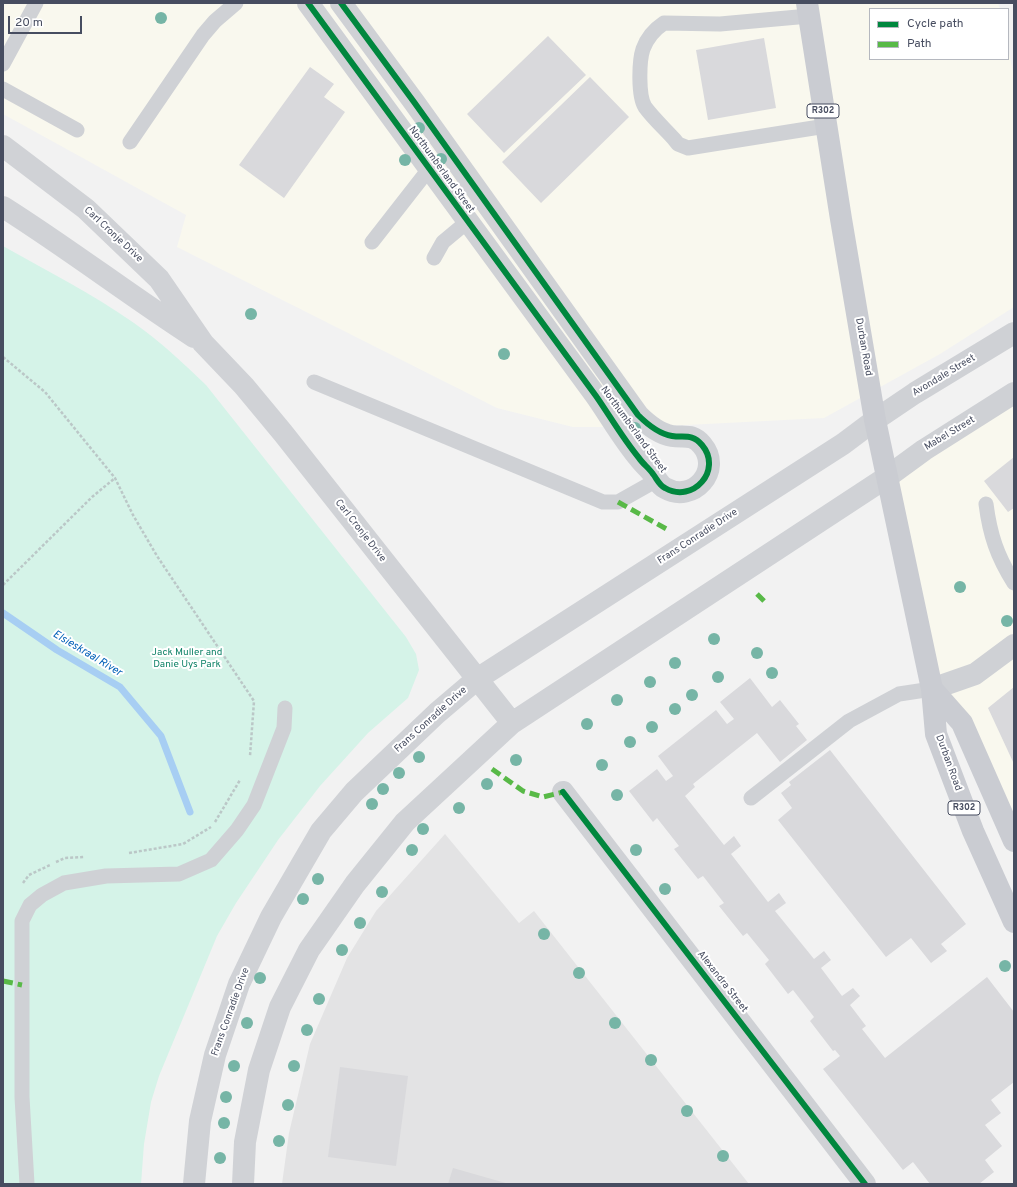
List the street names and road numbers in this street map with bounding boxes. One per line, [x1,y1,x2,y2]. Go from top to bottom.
road number: R302 [807,104,839,118]
street label: Northumberland Street [405,124,477,216]
street label: Carl Cronje Drive [81,205,145,265]
street label: Durban Road [852,317,874,377]
street label: Avondale Street [910,352,978,400]
street label: Northumberland Street [597,384,669,476]
street label: Mabel Street [923,414,977,454]
street label: Carl Cronje Drive [332,497,388,565]
street label: Frans Conradie Drive [656,507,740,567]
street label: Frans Conradie Drive [392,684,470,756]
street label: Durban Road [932,733,964,793]
road number: R302 [948,801,980,815]
street label: Alexandra Street [694,949,750,1015]
street label: Frans Conradie Drive [209,966,253,1058]

